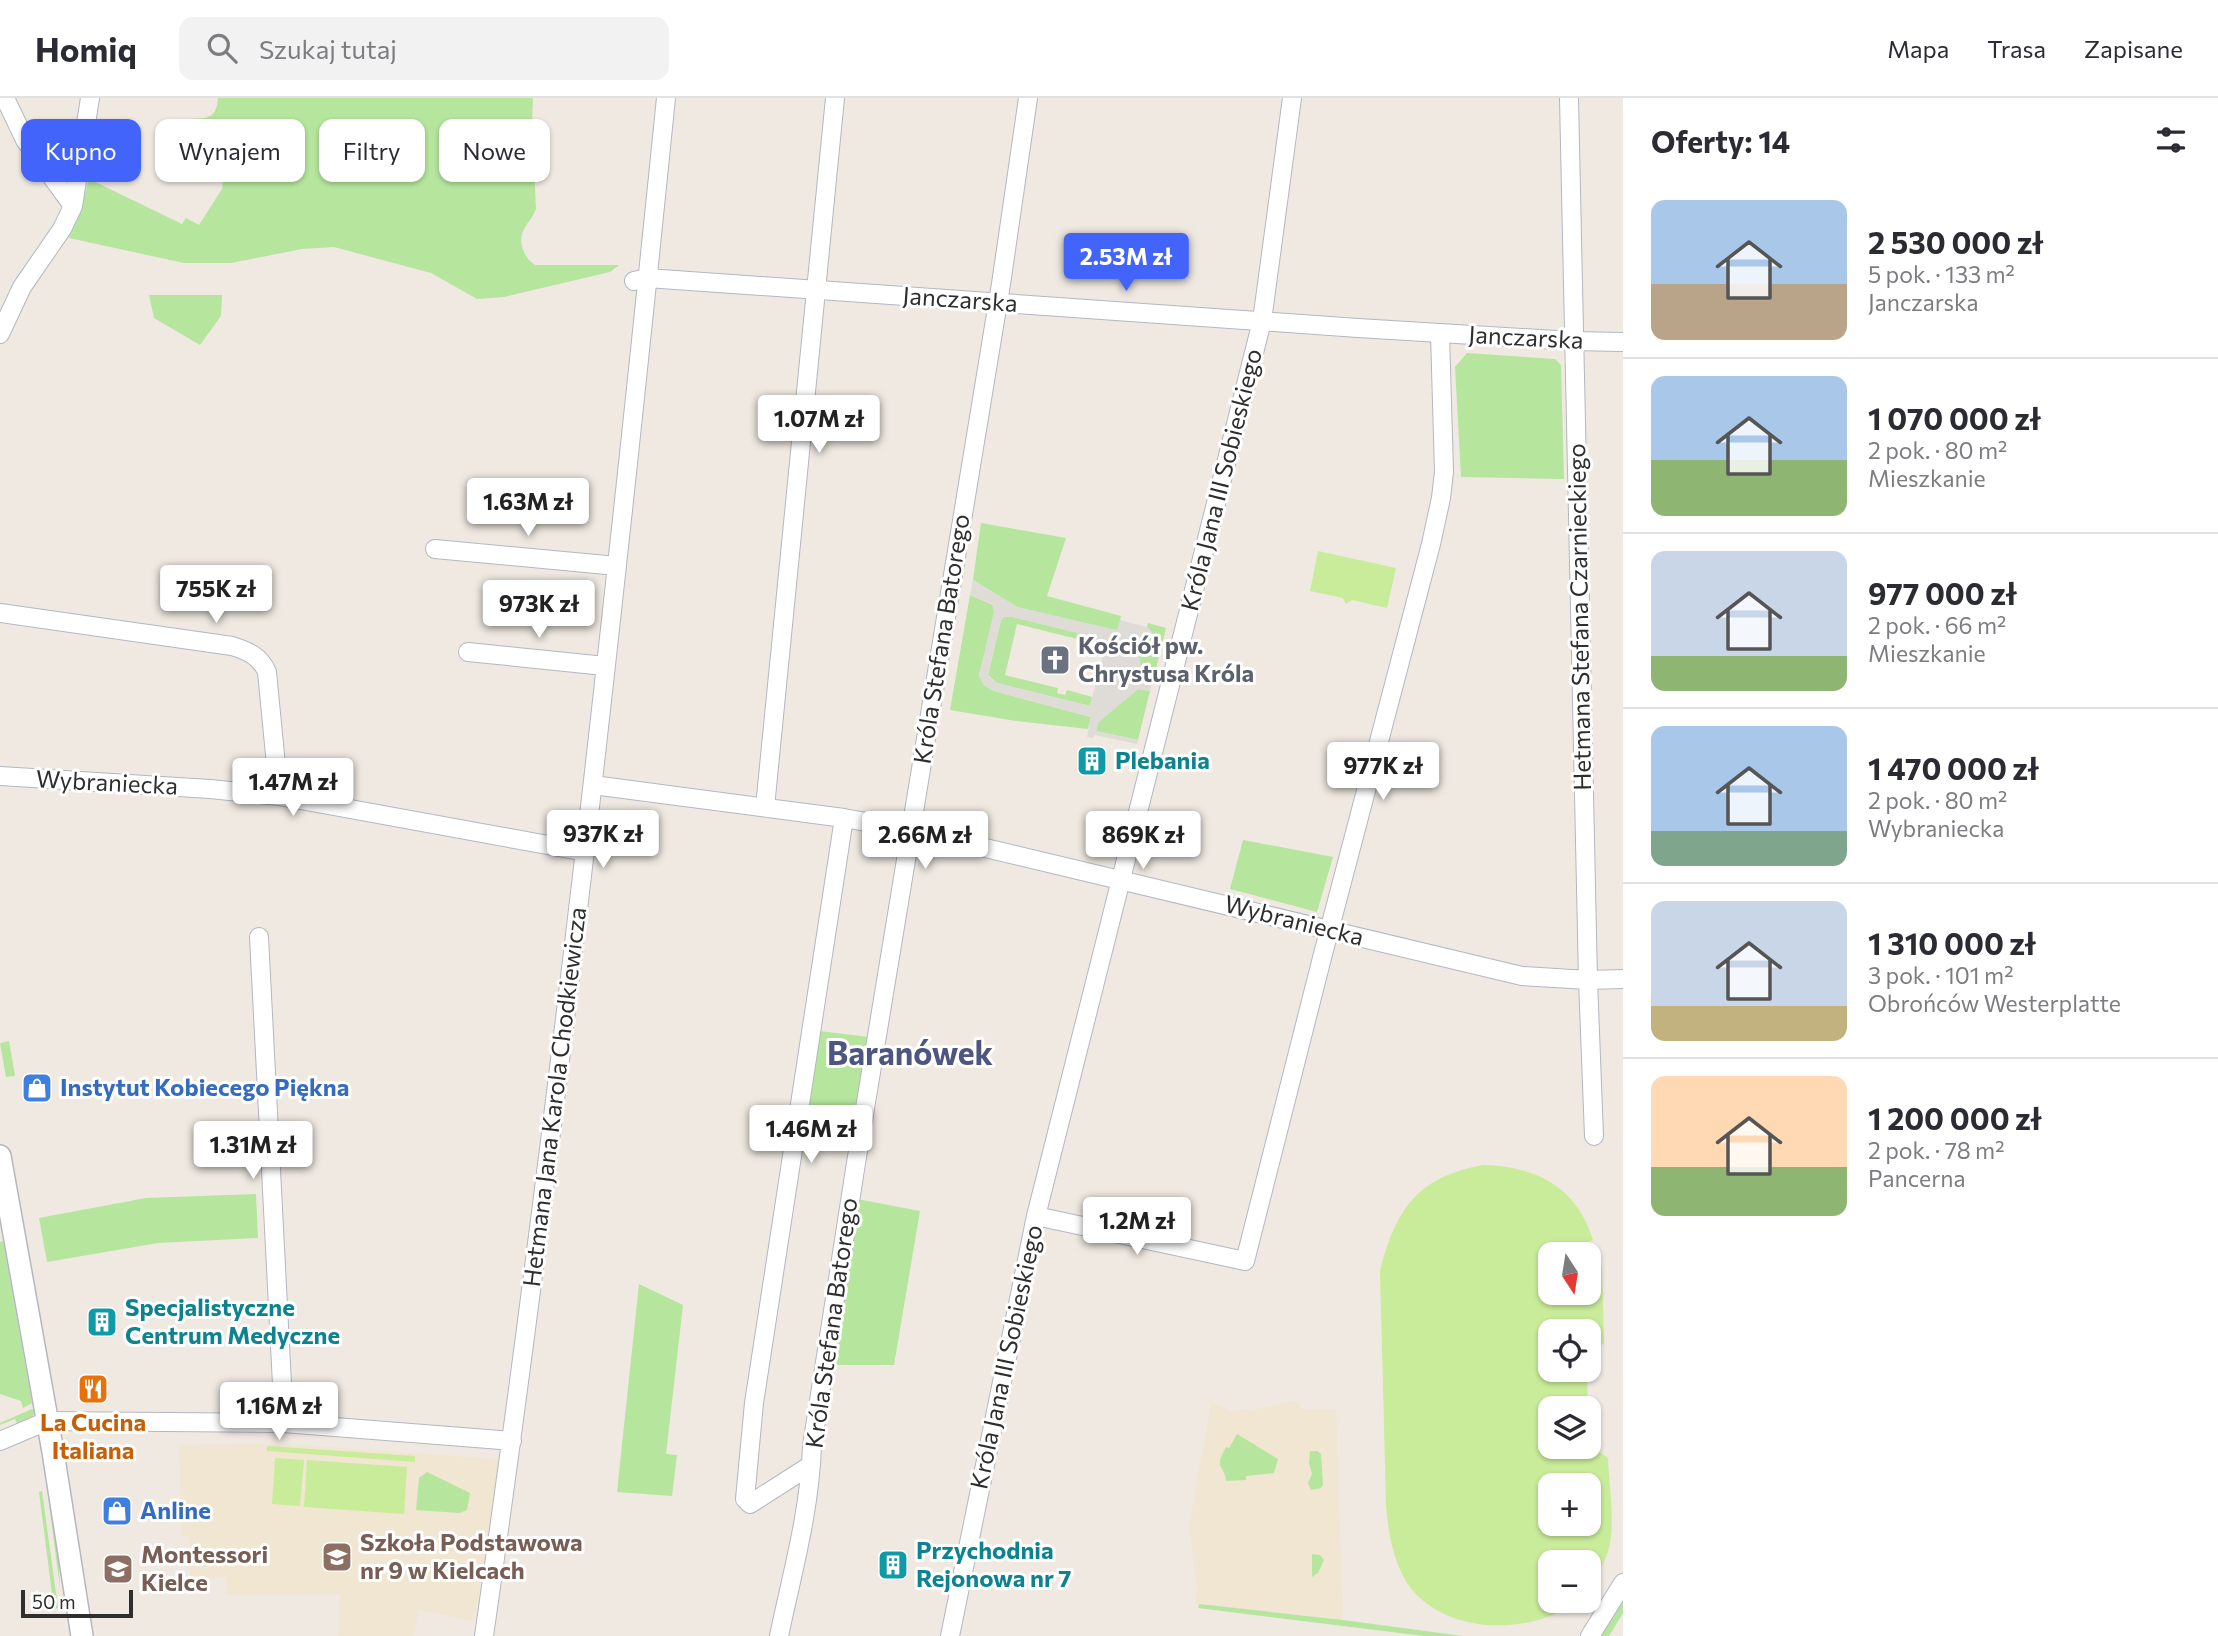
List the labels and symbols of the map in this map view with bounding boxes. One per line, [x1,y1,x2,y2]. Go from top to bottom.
pin: 2.53M zł [1054,234,1198,293]
street label: Janczarska [902,280,1019,317]
street label: Janczarska [1468,319,1584,354]
street label: Króla Jana III Sobieskiego [1174,345,1267,614]
pin: 1.07M zł [747,396,891,455]
street label: Hetmana Stefana Czarnieckiego [1561,443,1596,791]
pin: 1.63M zł [456,478,600,538]
street label: Króla Stefana Batorego [906,512,975,766]
pin: 755K zł [151,566,281,625]
pin: 973K zł [474,580,604,640]
place label: Kościół pw. Chrystusa Króla [1078,630,1254,687]
church icon: Kościół pw. Chrystusa Króla [1038,643,1072,677]
pin: 977K zł [1318,742,1448,802]
building icon: Plebania [1075,744,1109,778]
place label: Plebania [1115,745,1210,774]
pin: 1.47M zł [221,758,365,818]
street label: Wybraniecka [35,763,179,800]
pin: 937K zł [538,810,668,870]
pin: 2.66M zł [853,812,997,871]
pin: 869K zł [1078,812,1208,871]
street label: Wybraniecka [1222,888,1367,951]
street label: Hetmana Jana Karola Chodkiewicza [516,905,591,1288]
district label: Baranówek [827,1032,994,1072]
shop icon: Instytut Kobiecego Piękna [20,1071,54,1105]
place label: Instytut Kobiecego Piękna [60,1072,349,1101]
pin: 1.46M zł [739,1105,883,1165]
pin: 1.31M zł [181,1122,325,1181]
street label: Króla Stefana Batorego [799,1196,862,1450]
pin: 1.2M zł [1072,1198,1202,1257]
street label: Króla Jana III Sobieskiego [963,1222,1048,1491]
north arrow [1538,1242,1601,1306]
place label: Specjalistyczne Centrum Medyczne [125,1292,340,1349]
building icon: Specjalistyczne Centrum Medyczne [85,1305,119,1339]
restaurant icon: La Cucina Italiana [76,1372,110,1406]
pin: 1.16M zł [207,1382,351,1442]
place label: La Cucina Italiana [40,1407,146,1464]
shop icon: Anline [100,1494,134,1528]
place label: Anline [140,1495,211,1524]
place label: Szkoła Podstawowa nr 9 w Kielcach [360,1527,583,1584]
place label: Przychodnia Rejonowa nr 7 [916,1535,1072,1592]
place label: Montessori Kielce [141,1539,268,1596]
school or university icon: Szkoła Podstawowa nr 9 w Kielcach [320,1540,354,1574]
building icon: Przychodnia Rejonowa nr 7 [876,1548,910,1582]
school or university icon: Montessori Kielce [101,1552,135,1586]
scale bar [21,1587,133,1619]

